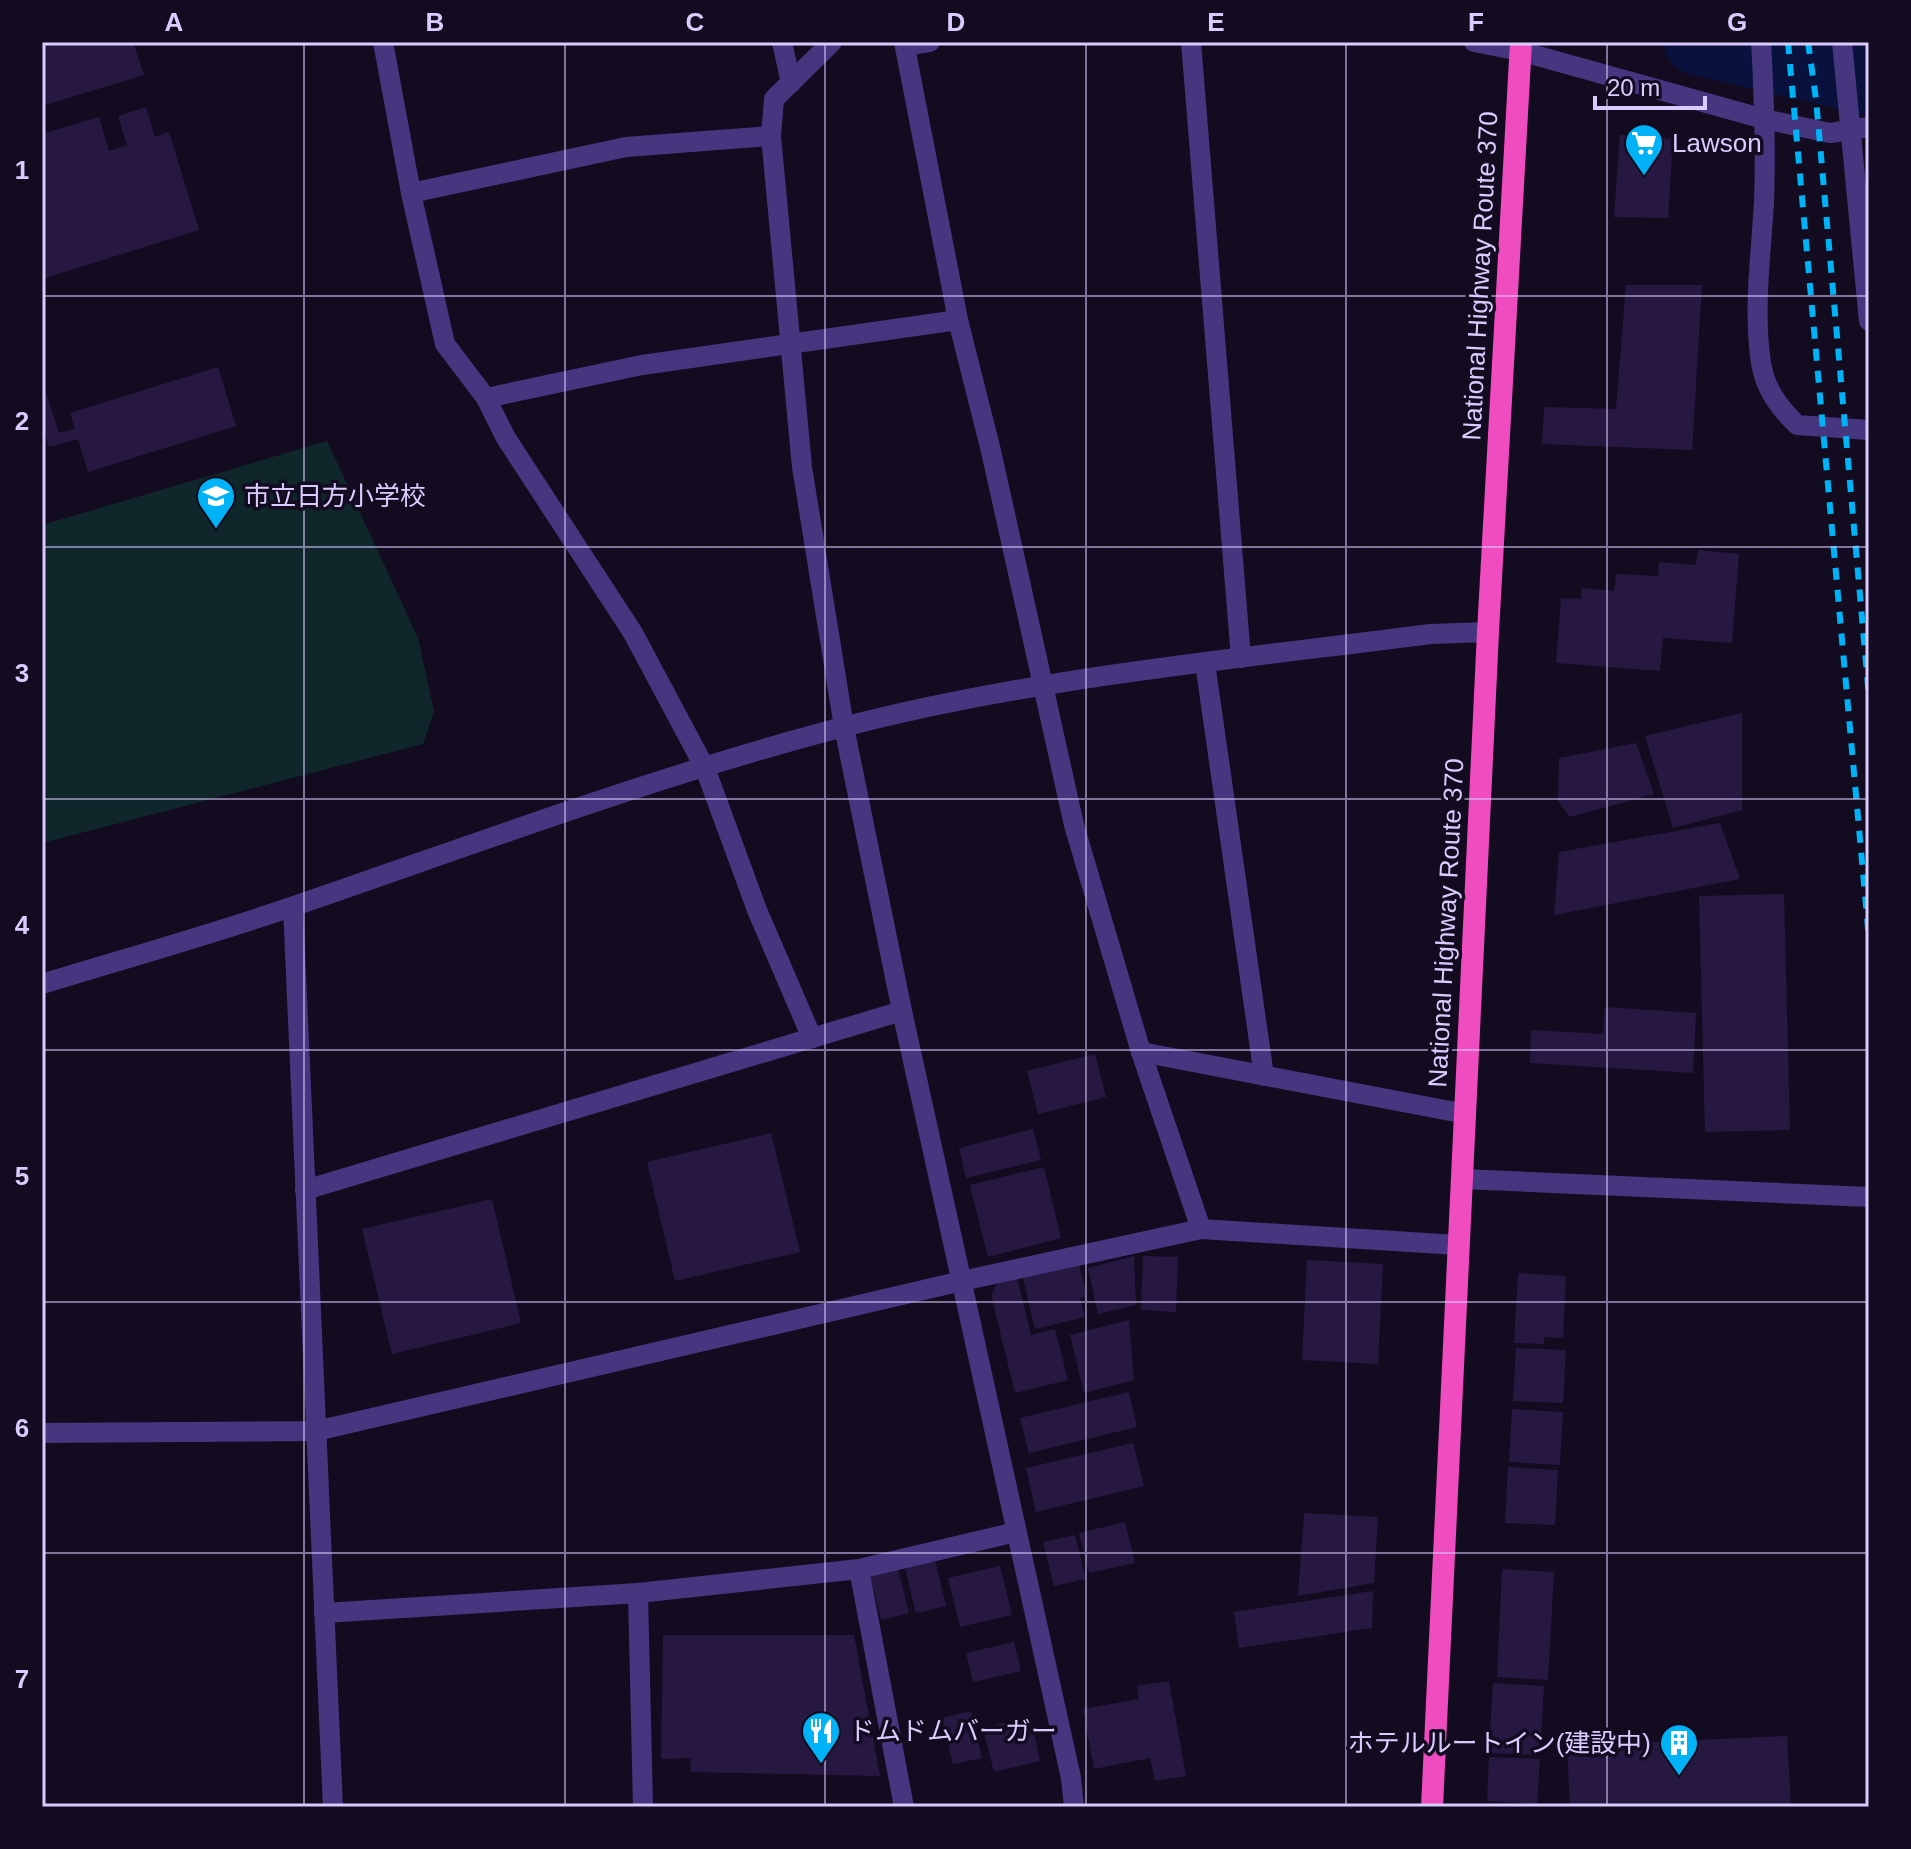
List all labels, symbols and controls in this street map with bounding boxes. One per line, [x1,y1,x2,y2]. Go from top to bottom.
text: A [165,7,184,37]
text: B [426,7,444,37]
text: C [686,7,705,37]
text: D [947,7,965,37]
text: E [1207,7,1225,37]
text: F [1468,7,1484,37]
text: G [1727,7,1747,37]
scale bar [1595,60,1705,110]
text: 20 m [1607,74,1660,101]
street label: National Highway Route 370 [1456,111,1504,441]
supermarket icon: Lawson [1623,122,1665,177]
place label: Lawson [1672,128,1762,158]
text: 1 [15,155,29,185]
text: 2 [15,406,29,436]
school or university icon: 市立日方小学校 [195,475,237,530]
place label: 市立日方小学校 [244,481,426,511]
text: 3 [15,658,29,688]
street label: National Highway Route 370 [1422,758,1470,1088]
text: 4 [15,910,30,940]
text: 5 [15,1161,29,1191]
text: 6 [15,1413,29,1443]
text: 7 [15,1664,29,1694]
restaurant icon: ドムドムバーガー [800,1710,842,1765]
place label: ドムドムバーガー [849,1716,1057,1746]
building icon: ホテルルートイン(建設中) [1658,1722,1700,1777]
place label: ホテルルートイン(建設中) [1348,1728,1651,1758]

